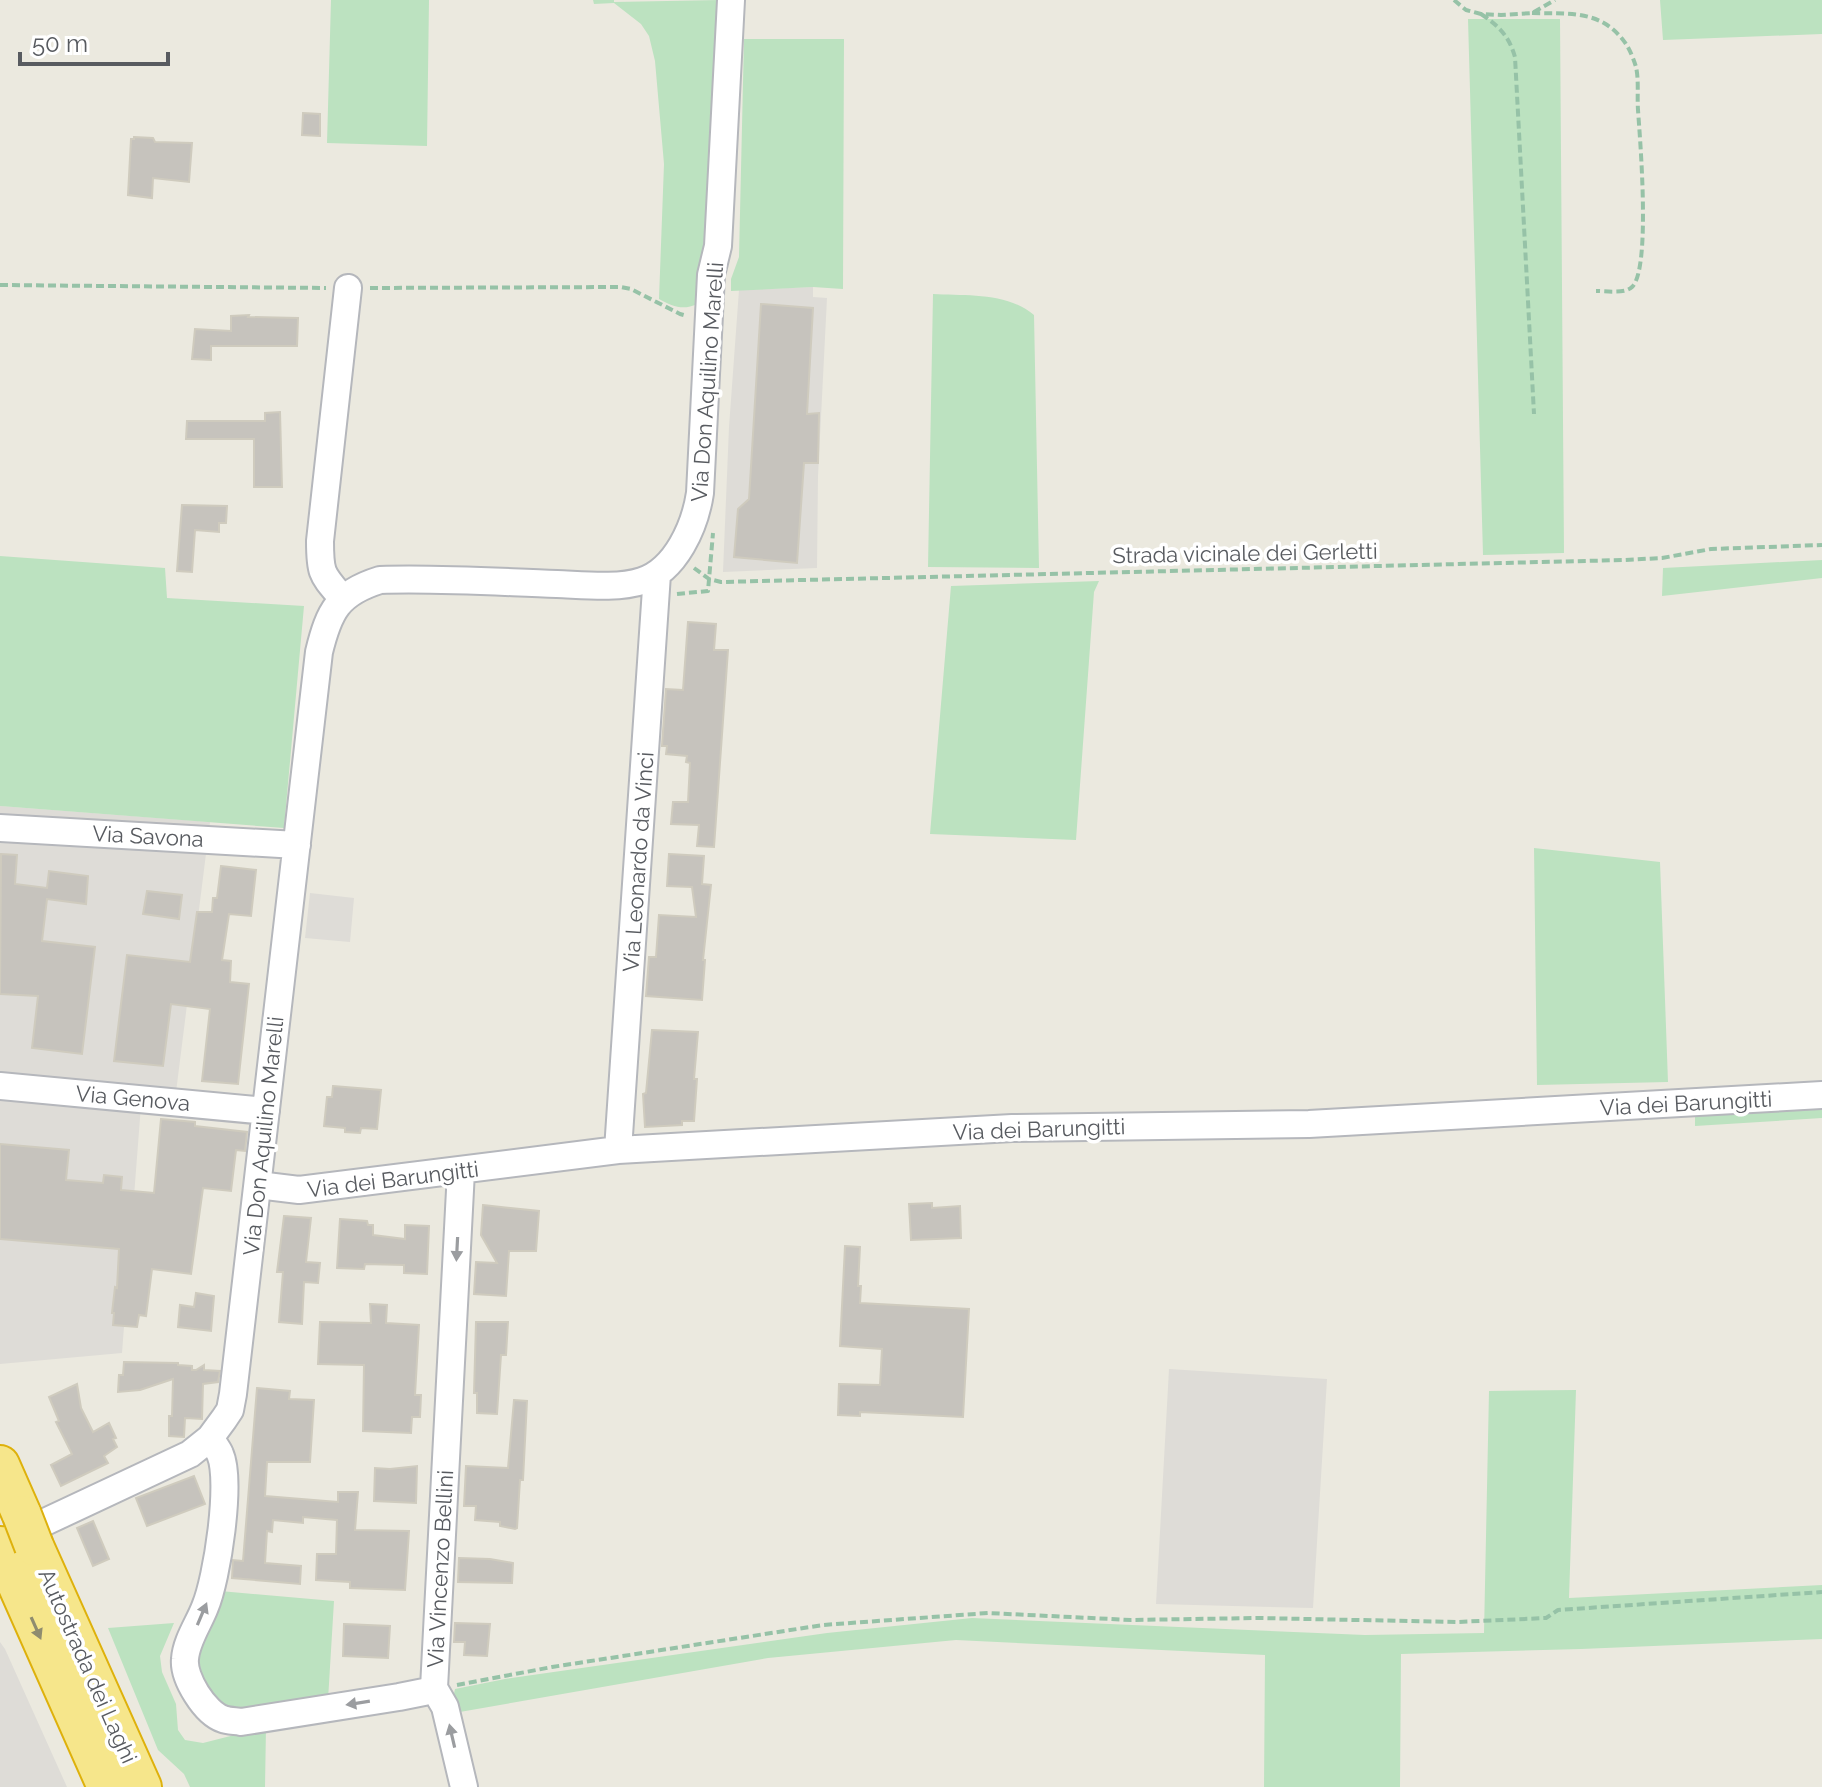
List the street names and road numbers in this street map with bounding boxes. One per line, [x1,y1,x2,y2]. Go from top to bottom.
street label: Via Don Aquilino Marelli [686,261,728,503]
street label: Strada vicinale dei Gerletti [1112,538,1378,568]
street label: Via Leonardo da Vinci [617,751,659,973]
street label: Via Savona [92,820,204,852]
street label: Via Don Aquilino Marelli [238,1015,288,1257]
street label: Via Genova [75,1080,191,1116]
street label: Via dei Barungitti [1599,1086,1773,1120]
street label: Via dei Barungitti [952,1113,1126,1145]
street label: Via dei Barungitti [306,1156,480,1202]
street label: Via Vincenzo Bellini [422,1469,458,1669]
street label: Autostrada dei Laghi [33,1565,143,1767]

